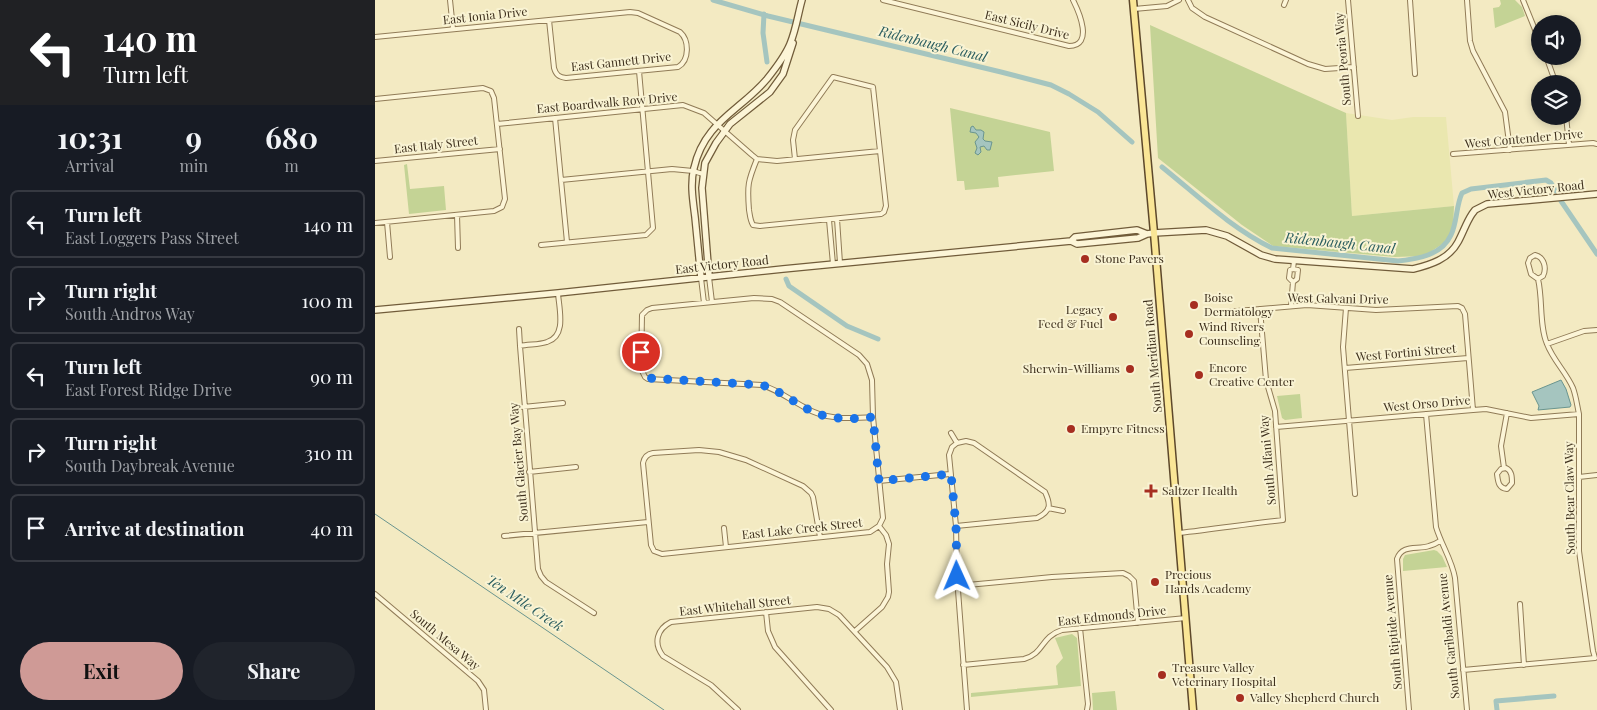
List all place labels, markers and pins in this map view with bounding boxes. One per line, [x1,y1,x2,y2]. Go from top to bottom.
place label: Stone Pavers [1095,250,1164,266]
marker: Stone Pavers [1079,253,1091,265]
place label: Boise Dermatology [1204,289,1274,319]
marker: Boise Dermatology [1188,299,1200,311]
place label: Legacy Feed & Fuel [1038,301,1104,331]
marker: Legacy Feed & Fuel [1107,311,1119,323]
place label: Wind Rivers Counseling [1198,318,1264,348]
marker: Wind Rivers Counseling [1183,328,1195,340]
pin [620,331,662,373]
place label: Encore Creative Center [1209,359,1295,389]
place label: Sherwin-Williams [1023,360,1120,376]
marker: Sherwin-Williams [1124,363,1136,375]
marker: Encore Creative Center [1193,369,1205,381]
place label: Empyre Fitness [1081,420,1165,436]
marker: Empyre Fitness [1065,423,1077,435]
place label: Saltzer Health [1162,482,1238,498]
marker: Saltzer Health [1144,484,1158,498]
place label: Precious Hands Academy [1165,566,1251,596]
marker: Precious Hands Academy [1149,576,1161,588]
place label: Treasure Valley Veterinary Hospital [1171,659,1277,689]
marker: Treasure Valley Veterinary Hospital [1156,669,1168,681]
place label: Valley Shepherd Church [1249,689,1379,705]
marker: Valley Shepherd Church [1234,692,1246,704]

